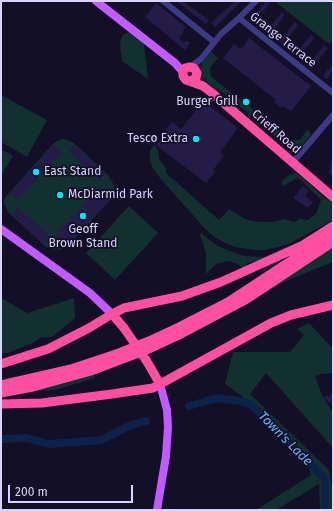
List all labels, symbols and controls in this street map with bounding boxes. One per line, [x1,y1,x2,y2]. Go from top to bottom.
street label: Grange Terrace [247,10,319,70]
place label: Burger Grill [176,95,238,109]
marker: Burger Grill [241,97,251,107]
street label: Crieff Road [249,107,303,157]
place label: Tesco Extra [127,132,188,146]
marker: Tesco Extra [191,134,201,144]
place label: East Stand [44,165,101,179]
marker: East Stand [31,167,41,177]
place label: McDiarmid Park [68,188,153,202]
marker: McDiarmid Park [55,190,65,200]
marker: Geoff Brown Stand [78,211,88,221]
place label: Geoff Brown Stand [49,223,117,251]
water label: Town's Lade [255,409,315,469]
scale bar [10,477,135,503]
text: 200 m [15,485,48,499]

